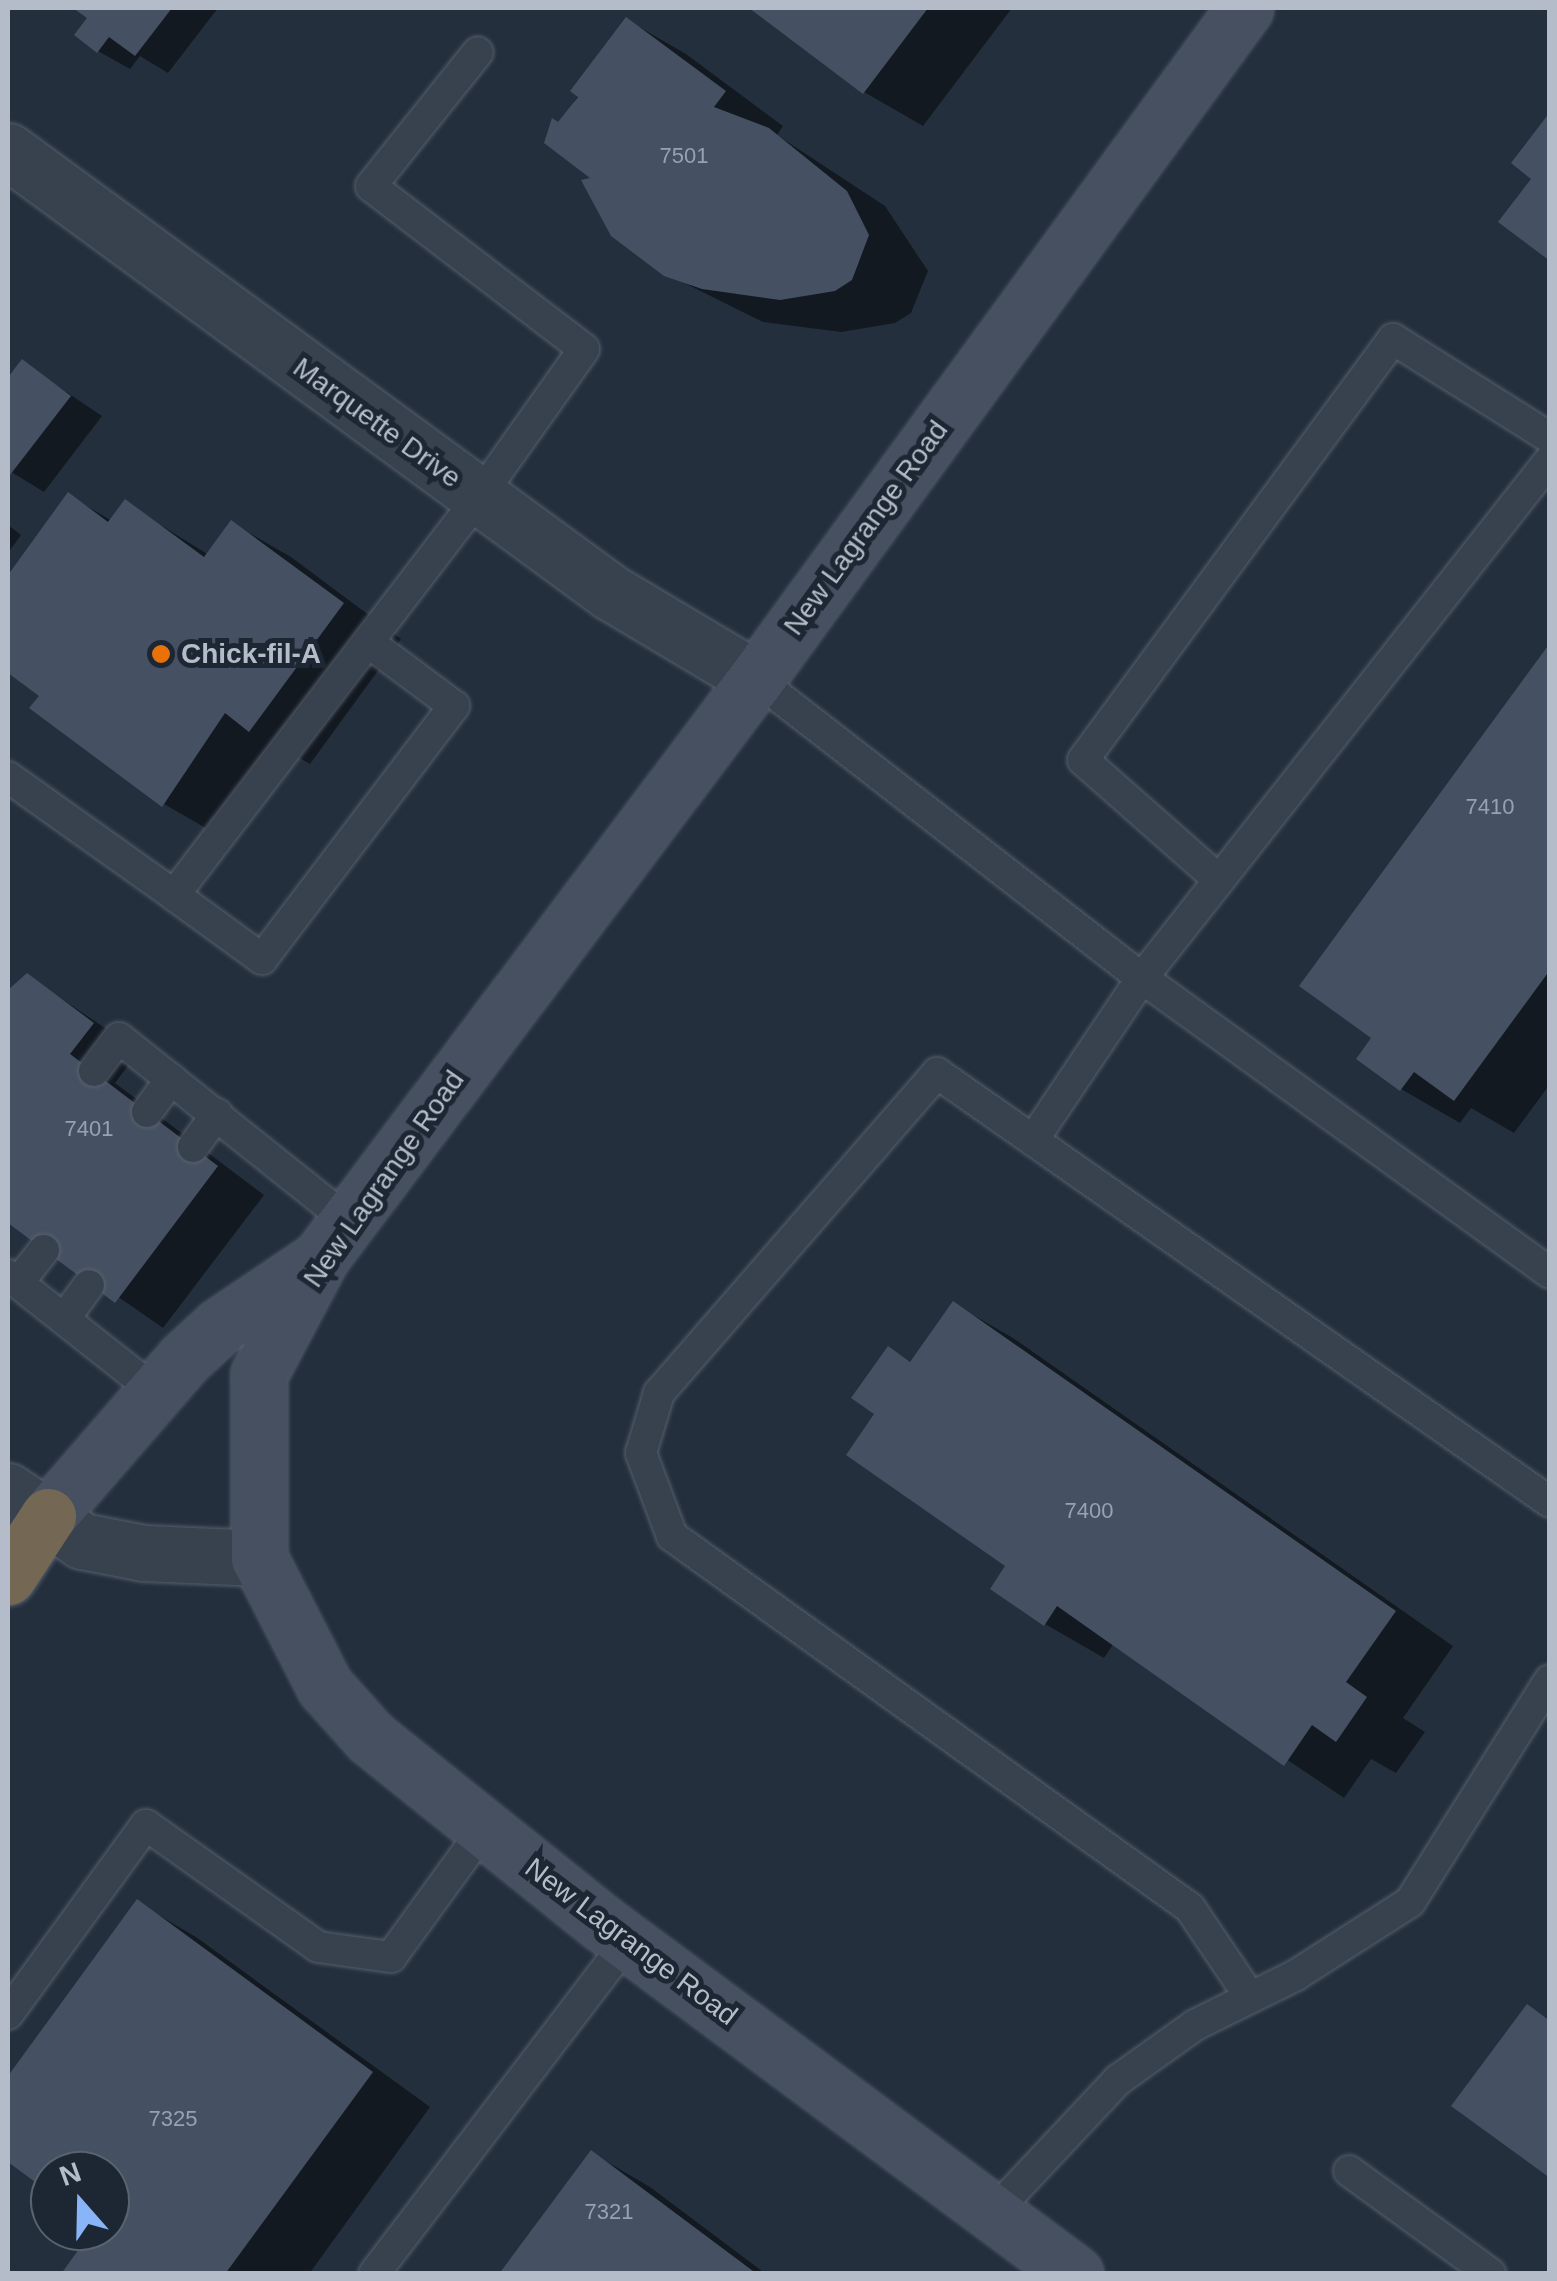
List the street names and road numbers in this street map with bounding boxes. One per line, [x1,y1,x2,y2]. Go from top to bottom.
street label: Marquette Drive [287,351,467,495]
street label: New Lagrange Road [777,414,955,642]
street label: New Lagrange Road [297,1064,471,1294]
street label: New Lagrange Road [518,1851,744,2033]

